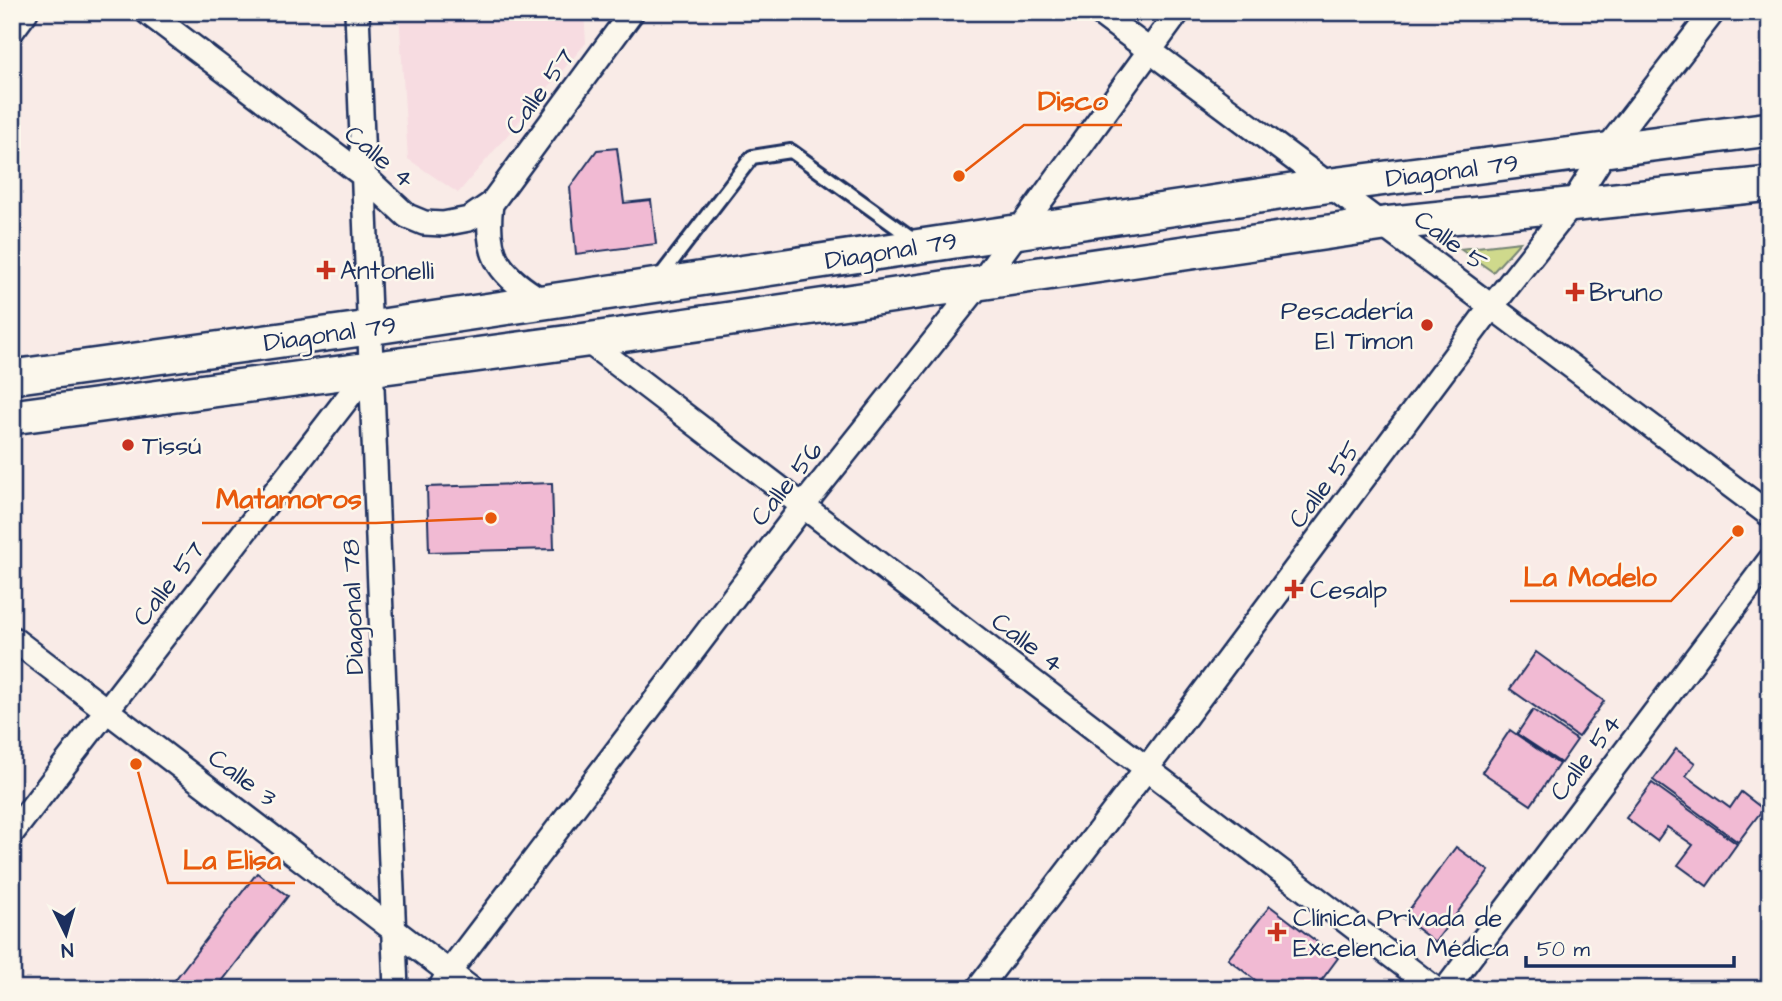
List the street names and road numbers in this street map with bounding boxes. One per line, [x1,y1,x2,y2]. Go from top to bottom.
street label: Calle 57 [496,41,583,142]
street label: Calle 4 [336,117,423,197]
street label: Diagonal 79 [1384,145,1521,199]
street label: Calle 5 [1407,202,1494,280]
street label: Diagonal 79 [822,223,960,281]
street label: Diagonal 79 [261,307,399,363]
street label: Calle 55 [1280,433,1370,536]
street label: Calle 56 [742,434,831,534]
street label: Calle 57 [124,534,213,634]
street label: Diagonal 78 [333,538,375,675]
street label: Calle 4 [984,604,1071,682]
street label: Calle 54 [1541,706,1631,809]
street label: Calle 3 [201,740,284,816]

